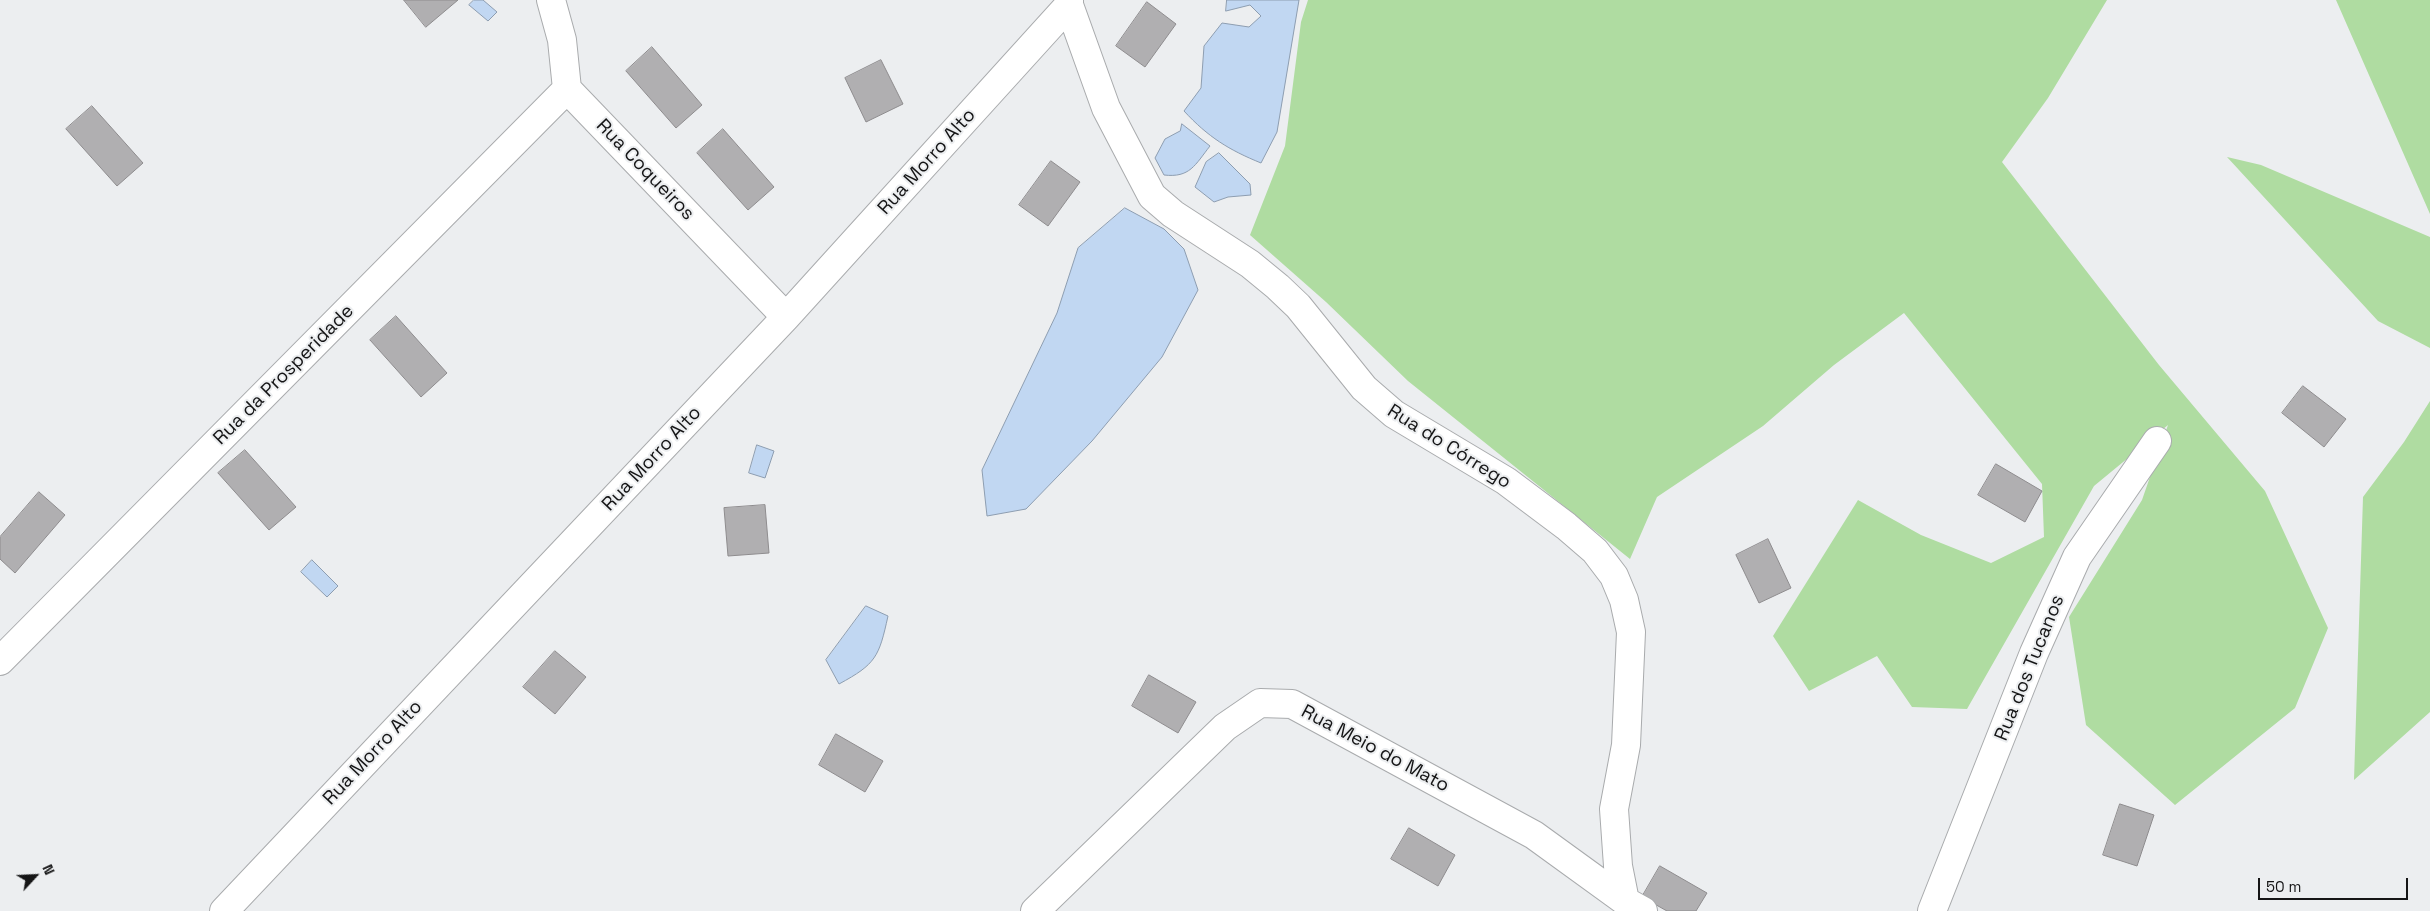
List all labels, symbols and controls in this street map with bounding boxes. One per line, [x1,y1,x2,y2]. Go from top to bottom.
street label: Rua Morro Alto [873,104,981,220]
street label: Rua Coqueiros [591,115,699,225]
street label: Rua da Prosperidade [209,300,359,450]
street label: Rua do Córrego [1383,400,1515,494]
street label: Rua Morro Alto [598,402,706,516]
street label: Rua dos Tucanos [1990,592,2070,744]
street label: Rua Morro Alto [319,696,427,810]
street label: Rua Meio do Mato [1297,700,1453,798]
north arrow [10,851,60,901]
text: N [38,862,59,878]
scale bar [2260,868,2410,900]
text: 50 m [2266,877,2301,896]

